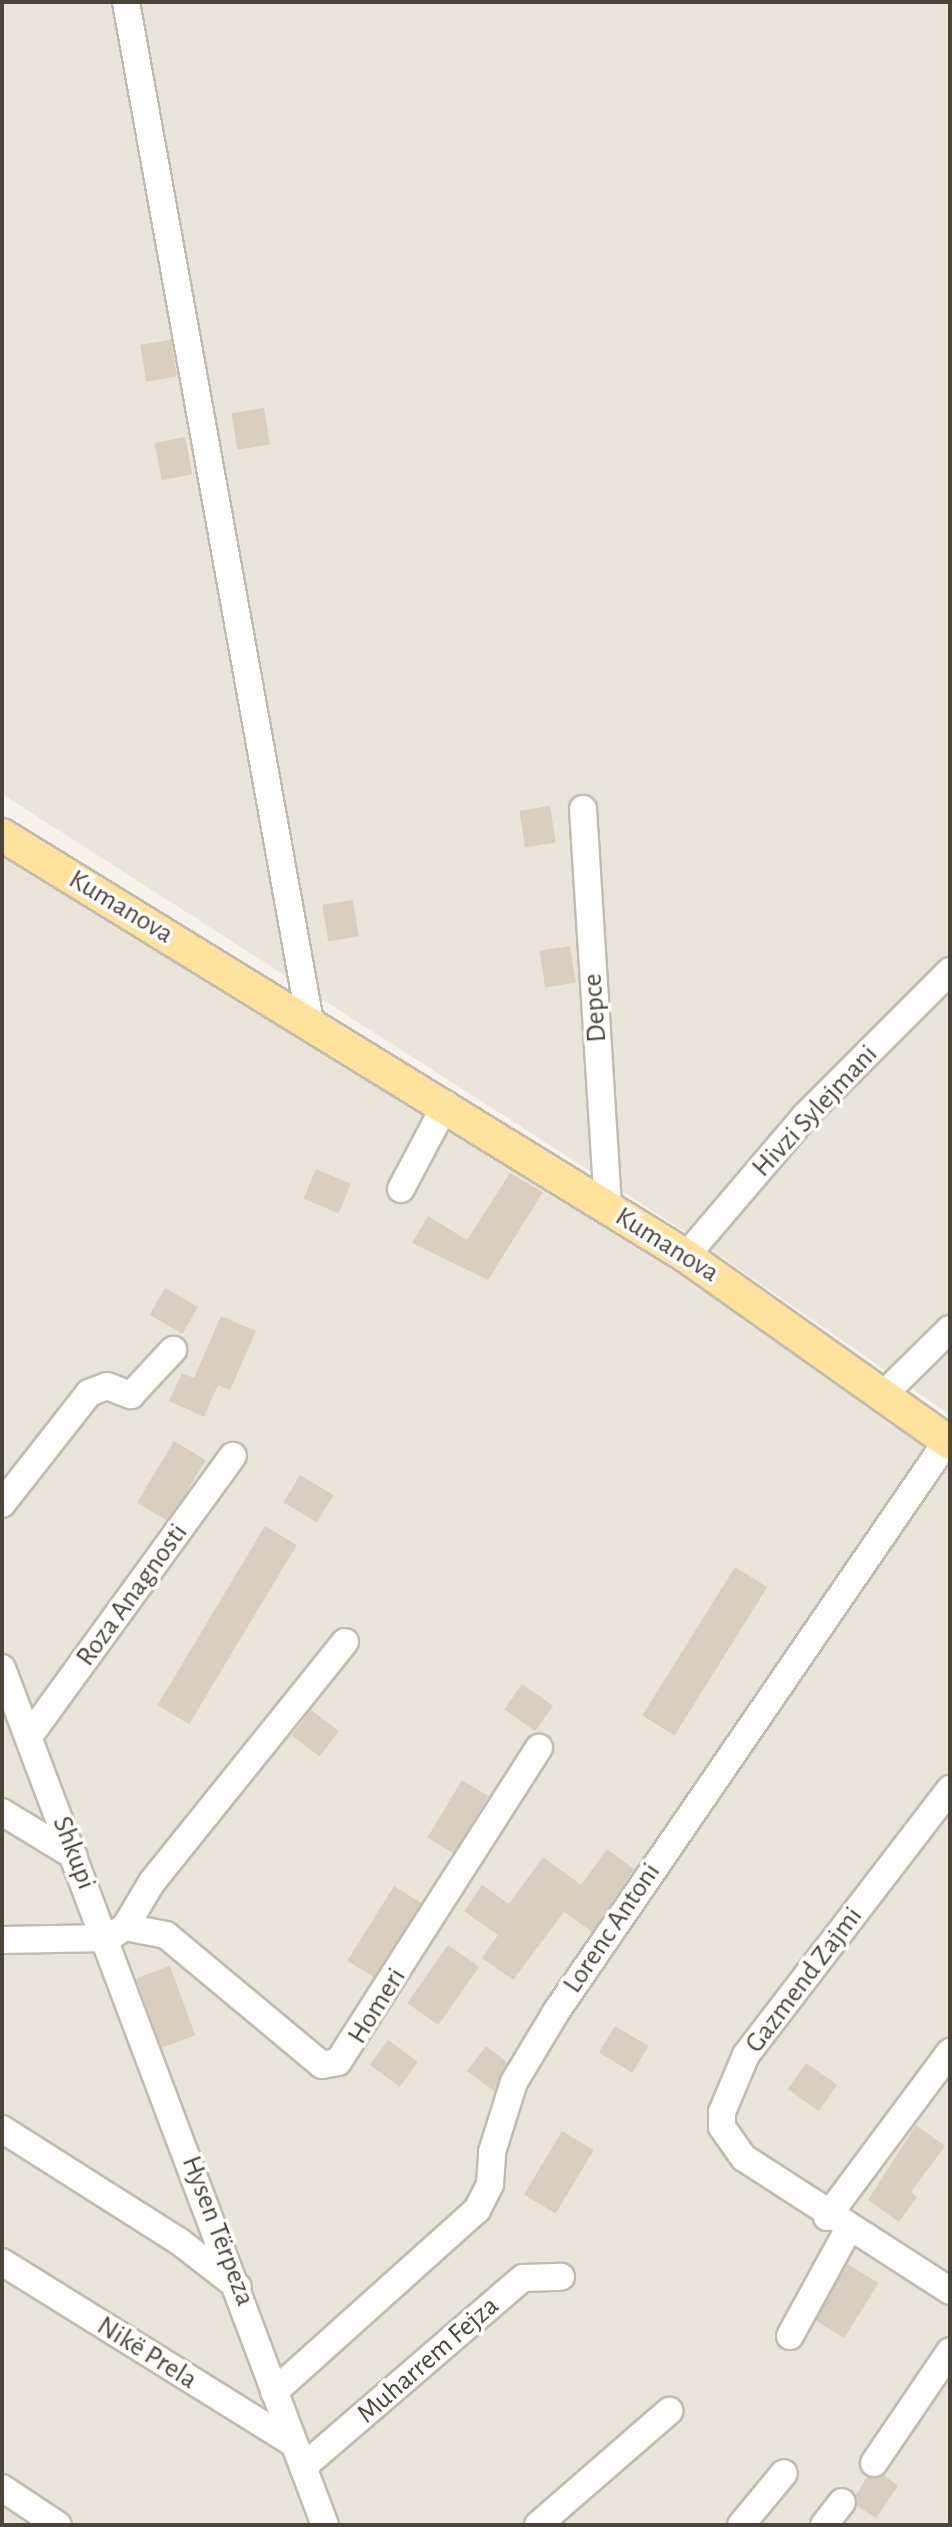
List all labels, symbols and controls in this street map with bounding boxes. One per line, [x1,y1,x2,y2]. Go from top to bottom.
street label: Kumanova [63,863,179,951]
street label: Depce [576,972,614,1044]
street label: Hivzi Sylejmani [745,1038,885,1184]
street label: Kumanova [609,1200,725,1290]
street label: Roza Anagnosti [69,1517,195,1673]
street label: Shkupi [45,1812,103,1894]
street label: Lorenc Antoni [556,1856,668,2000]
street label: Gazmend Zajmi [738,1900,870,2060]
street label: Homeri [341,1962,413,2050]
street label: Hysen Tërpeza [174,2151,262,2311]
street label: Muharrem Fejza [350,2289,506,2431]
street label: Nikë Prela [91,2309,203,2397]

